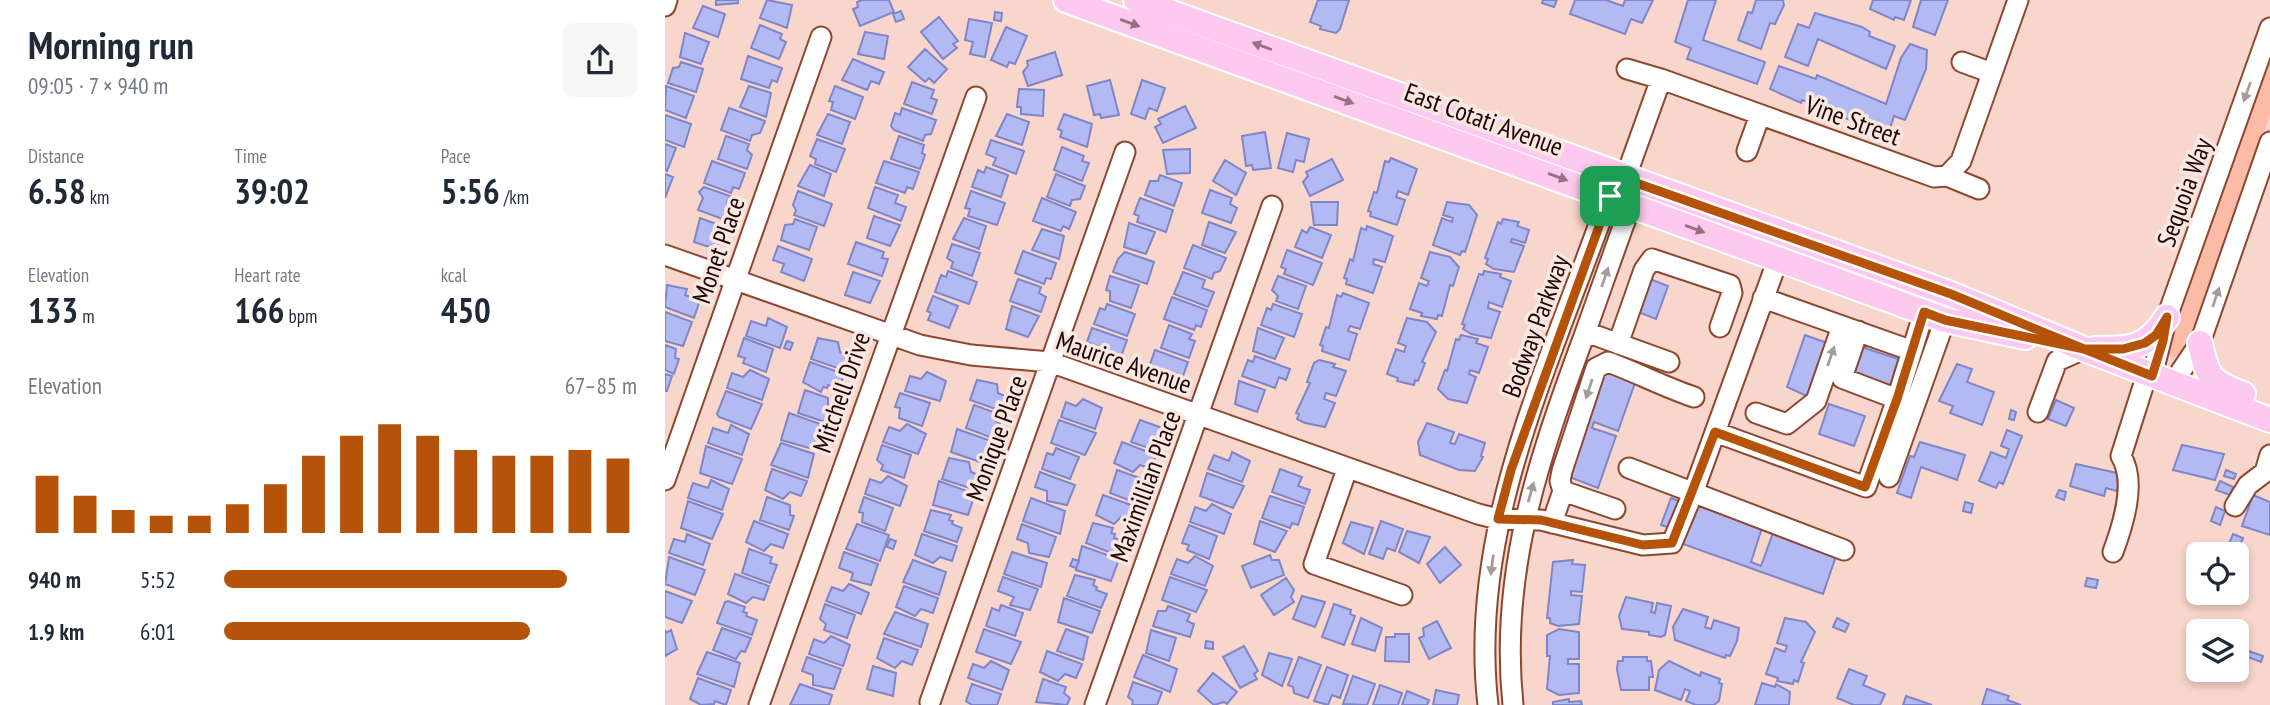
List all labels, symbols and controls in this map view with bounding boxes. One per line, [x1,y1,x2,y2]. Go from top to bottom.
one-way arrow [1119,18,1140,29]
text: Morning run [28,20,194,69]
button: share [563,23,637,97]
one-way arrow [1252,40,1273,51]
text: 09:05 · 7 × 940 m [28,71,168,100]
street label: East Cotati Avenue [1400,75,1568,163]
one-way arrow [2241,82,2252,103]
street label: Vine Street [1800,87,1905,152]
one-way arrow [1333,95,1354,106]
street label: Sequoia Way [2149,133,2219,251]
text: Distance [28,144,84,168]
text: Time [234,144,267,168]
text: Pace [441,144,471,168]
pin [1580,166,1640,226]
text: 6.58 [28,168,86,214]
text: 39:02 [234,168,310,214]
text: 5:56 [441,168,500,214]
one-way arrow [1547,172,1568,183]
icon: arrive [1591,177,1629,215]
text: km [86,185,109,209]
text: /km [500,185,529,209]
street label: Monet Place [684,192,752,308]
one-way arrow [1684,223,1705,234]
street label: Bodway Parkway [1494,250,1576,402]
text: Elevation [28,263,89,287]
text: Heart rate [234,263,301,287]
text: kcal [441,263,467,287]
one-way arrow [1600,266,1611,287]
text: 133 [28,287,78,333]
text: 166 [234,287,285,333]
text: 450 [441,287,491,333]
one-way arrow [2211,287,2222,308]
text: m [78,304,95,328]
text: bpm [285,304,317,328]
street label: Maurice Avenue [1052,323,1196,401]
street label: Mitchell Drive [805,327,877,457]
one-way arrow [1826,346,1837,367]
text: Elevation [28,371,102,400]
text: 67–85 m [565,371,637,400]
street label: Monique Place [958,371,1034,505]
one-way arrow [1583,378,1594,399]
street label: Maximillian Place [1102,406,1188,566]
one-way arrow [1526,481,1537,503]
map controls [2186,542,2249,682]
button: locate [2186,542,2249,605]
one-way arrow [1486,554,1497,576]
text: 940 m [28,565,81,594]
text: 5:52 [140,565,176,594]
text: 1.9 km [28,617,84,646]
text: 6:01 [140,617,176,646]
button: layers [2186,619,2249,682]

